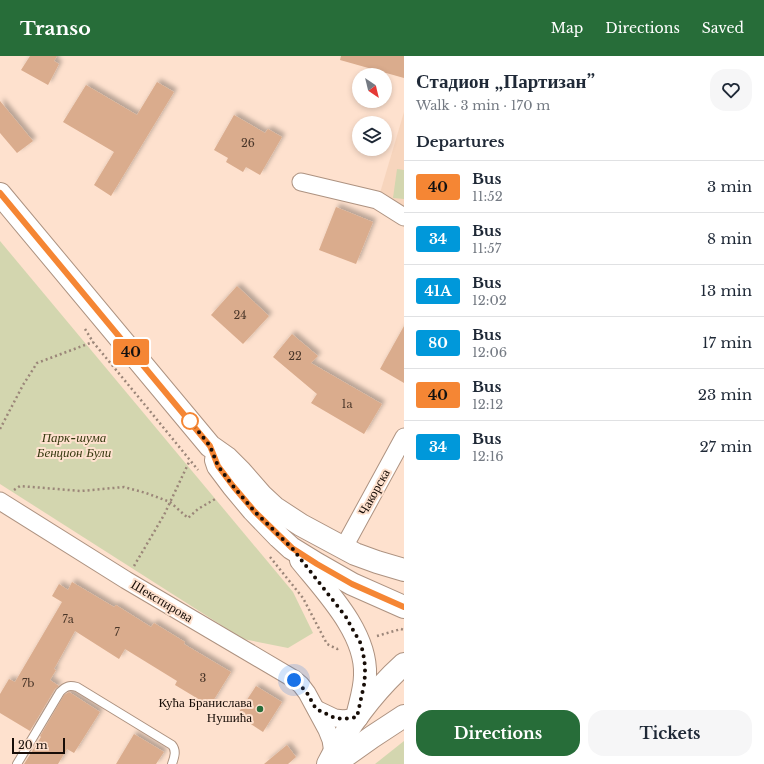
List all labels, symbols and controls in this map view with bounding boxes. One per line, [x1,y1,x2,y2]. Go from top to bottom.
text: Transo [20,17,91,40]
text: Map [551,19,583,37]
text: Directions [605,19,680,37]
text: Saved [702,19,744,37]
north arrow [352,68,392,108]
map controls [352,68,392,156]
button: heart [710,69,752,111]
text: Стадион „Партизан” [416,70,595,93]
text: Walk · 3 min · 170 m [416,97,550,114]
button: layers [352,116,392,156]
text: Departures [416,132,505,151]
house number: 26 [241,136,255,150]
text: Bus [472,169,502,188]
text: 3 min [707,177,752,196]
text: 40 [428,178,448,196]
text: 11:52 [472,188,503,205]
text: Bus [472,221,502,240]
text: 8 min [707,229,752,248]
text: 34 [429,230,447,248]
text: 11:57 [472,240,501,257]
text: Bus [472,273,502,292]
text: 13 min [700,281,752,300]
text: 41A [424,282,452,300]
text: 12:02 [472,292,507,309]
house number: 24 [233,308,247,322]
text: Bus [472,325,502,344]
text: 17 min [702,333,752,352]
text: 80 [428,334,448,352]
line badge: 40 [113,339,149,365]
text: 40 [121,343,141,361]
text: 12:06 [472,344,507,361]
house number: 22 [288,349,302,363]
text: Bus [472,377,502,396]
text: 23 min [698,385,752,404]
text: 40 [428,386,448,404]
text: 12:12 [472,396,503,413]
house number: 1a [342,397,353,411]
unlabelled marker [181,412,199,430]
park label: Парк-шума Бенцион Були [36,429,112,461]
text: Bus [472,429,502,448]
text: 27 min [699,437,752,456]
text: 34 [429,438,447,456]
text: 12:16 [472,448,504,465]
street label: Чакорска [354,466,394,518]
street label: Шекспирова [128,576,196,626]
house number: 7a [62,612,75,626]
house number: 7 [114,625,120,639]
your location [284,670,304,690]
house number: 3 [200,671,207,685]
house number: 7b [22,676,34,690]
place label: Кућа Бранислава Нушића [158,694,252,726]
marker: Кућа Бранислава Нушића [255,704,265,714]
button: Directions [416,710,580,756]
button: Tickets [588,710,752,756]
scale bar [12,736,65,755]
text: 20 m [18,738,48,752]

